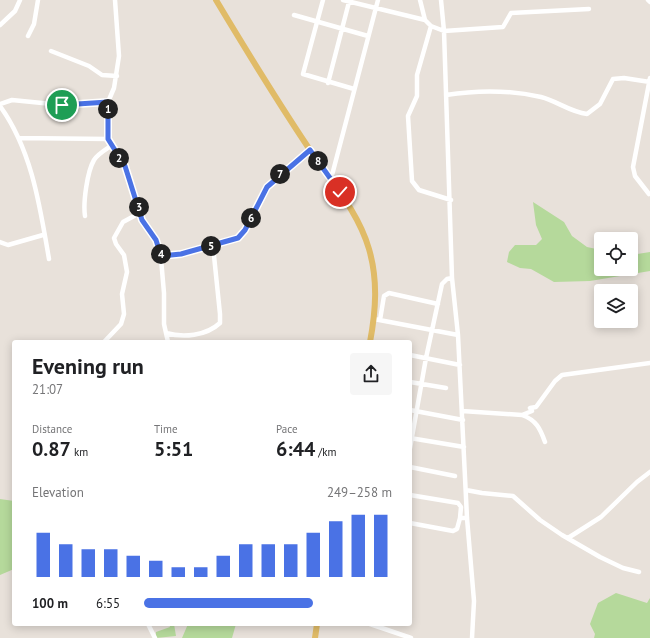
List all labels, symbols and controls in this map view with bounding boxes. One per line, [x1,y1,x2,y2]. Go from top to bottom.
pin [45,88,79,122]
icon: arrive [51,94,73,116]
pin: 1 [98,99,118,119]
text: 1 [105,102,111,116]
pin: 2 [109,148,129,168]
text: 2 [116,151,122,165]
pin: 8 [308,151,328,171]
text: 8 [315,154,321,168]
pin: 7 [270,164,290,184]
text: 7 [277,167,283,181]
pin [323,175,357,209]
icon: check [329,181,351,203]
pin: 3 [129,197,149,217]
text: 3 [136,200,142,214]
pin: 6 [241,208,261,228]
text: 6 [248,211,254,225]
map controls [594,232,638,328]
button: locate [594,232,638,276]
pin: 5 [201,236,221,256]
text: 5 [208,239,214,253]
pin: 4 [151,244,171,264]
text: 4 [158,247,164,261]
button: layers [594,284,638,328]
text: Evening run [32,352,144,380]
button: share [350,353,392,395]
text: 21:07 [32,381,63,398]
text: Distance [32,422,72,436]
text: Time [154,422,178,436]
text: Pace [276,422,298,436]
text: 0.87 [32,436,71,462]
text: 5:51 [154,436,193,462]
text: 6:44 [276,436,315,462]
text: km [71,445,88,459]
text: /km [315,445,336,459]
text: Elevation [32,484,84,501]
text: 249–258 m [327,484,392,501]
text: 100 m [32,595,68,612]
text: 6:55 [96,595,120,612]

